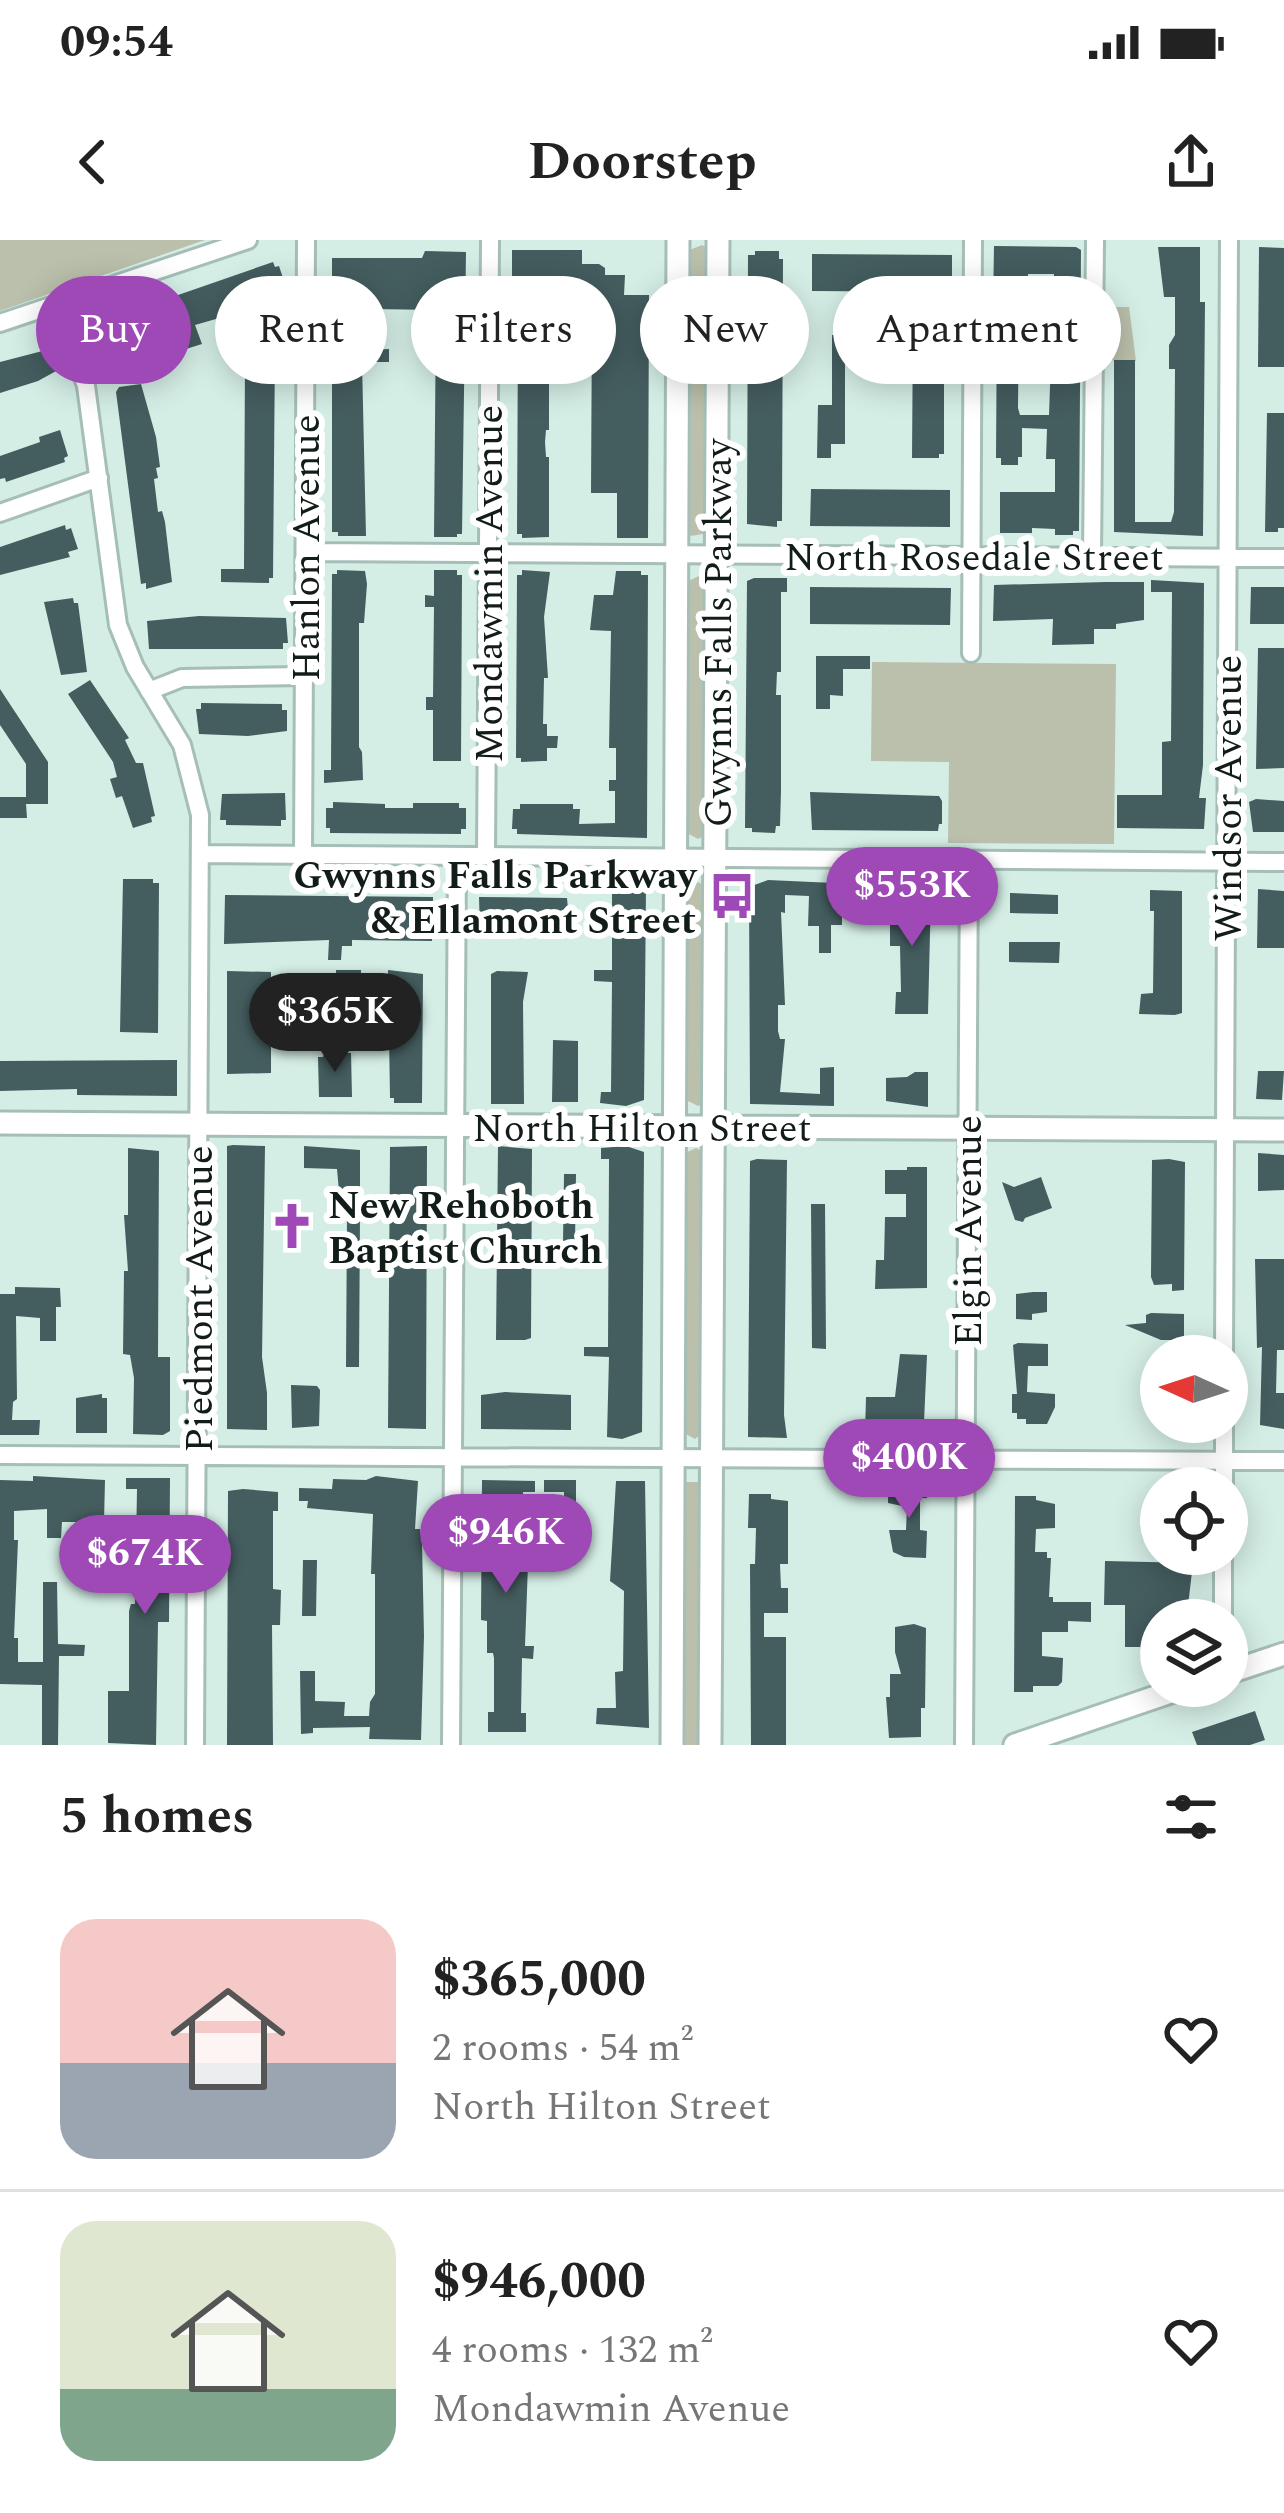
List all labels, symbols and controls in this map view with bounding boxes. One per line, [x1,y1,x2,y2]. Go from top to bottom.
text: 09:54 [60,8,173,77]
text: Doorstep [528,121,756,203]
icon: back [60,129,126,195]
icon: share [1158,129,1224,195]
chip: Buy [36,276,191,384]
chip: Rent [215,276,387,384]
chip: Filters [411,276,616,384]
chip: New [640,276,809,384]
chip: Apartment [833,276,1121,384]
street label: Mondawmin Avenue [461,405,520,763]
street label: Hanlon Avenue [278,414,337,682]
street label: Gwynns Falls Parkway [690,437,749,828]
street label: North Rosedale Street [784,529,1164,588]
street label: Windsor Avenue [1200,655,1259,941]
place label: Gwynns Falls Parkway & Ellamont Street [293,847,697,951]
pin: $553K [828,847,996,949]
text: $553K [853,856,971,915]
bus stop icon: Gwynns Falls Parkway & Ellamont Street [707,871,757,921]
pin: $365K [251,973,419,1075]
text: $365K [276,982,394,1041]
street label: North Hilton Street [473,1100,811,1159]
street label: Elgin Avenue [940,1115,999,1347]
street label: Piedmont Avenue [171,1145,230,1453]
place label: New Rehoboth Baptist Church [328,1177,603,1281]
church icon: New Rehoboth Baptist Church [267,1201,317,1251]
north arrow [1140,1335,1248,1443]
map controls [1140,1335,1248,1707]
pin: $400K [825,1419,993,1521]
text: $400K [850,1428,968,1487]
button: locate [1140,1467,1248,1575]
pin: $946K [422,1494,590,1596]
text: $946K [447,1503,565,1562]
pin: $674K [61,1515,229,1617]
text: $674K [86,1524,204,1583]
button: layers [1140,1599,1248,1707]
text: 5 homes [60,1778,254,1856]
icon: filters [1158,1784,1224,1850]
text: $365,000 [432,1941,646,2019]
icon: home [156,1967,300,2111]
icon: heart [1158,2006,1224,2072]
text: 2 rooms · 54 m² [432,2019,693,2078]
text: North Hilton Street [432,2078,771,2137]
text: $946,000 [432,2243,646,2321]
icon: home [156,2269,300,2413]
icon: heart [1158,2308,1224,2374]
text: 4 rooms · 132 m² [432,2321,713,2380]
text: Mondawmin Avenue [432,2380,790,2439]

